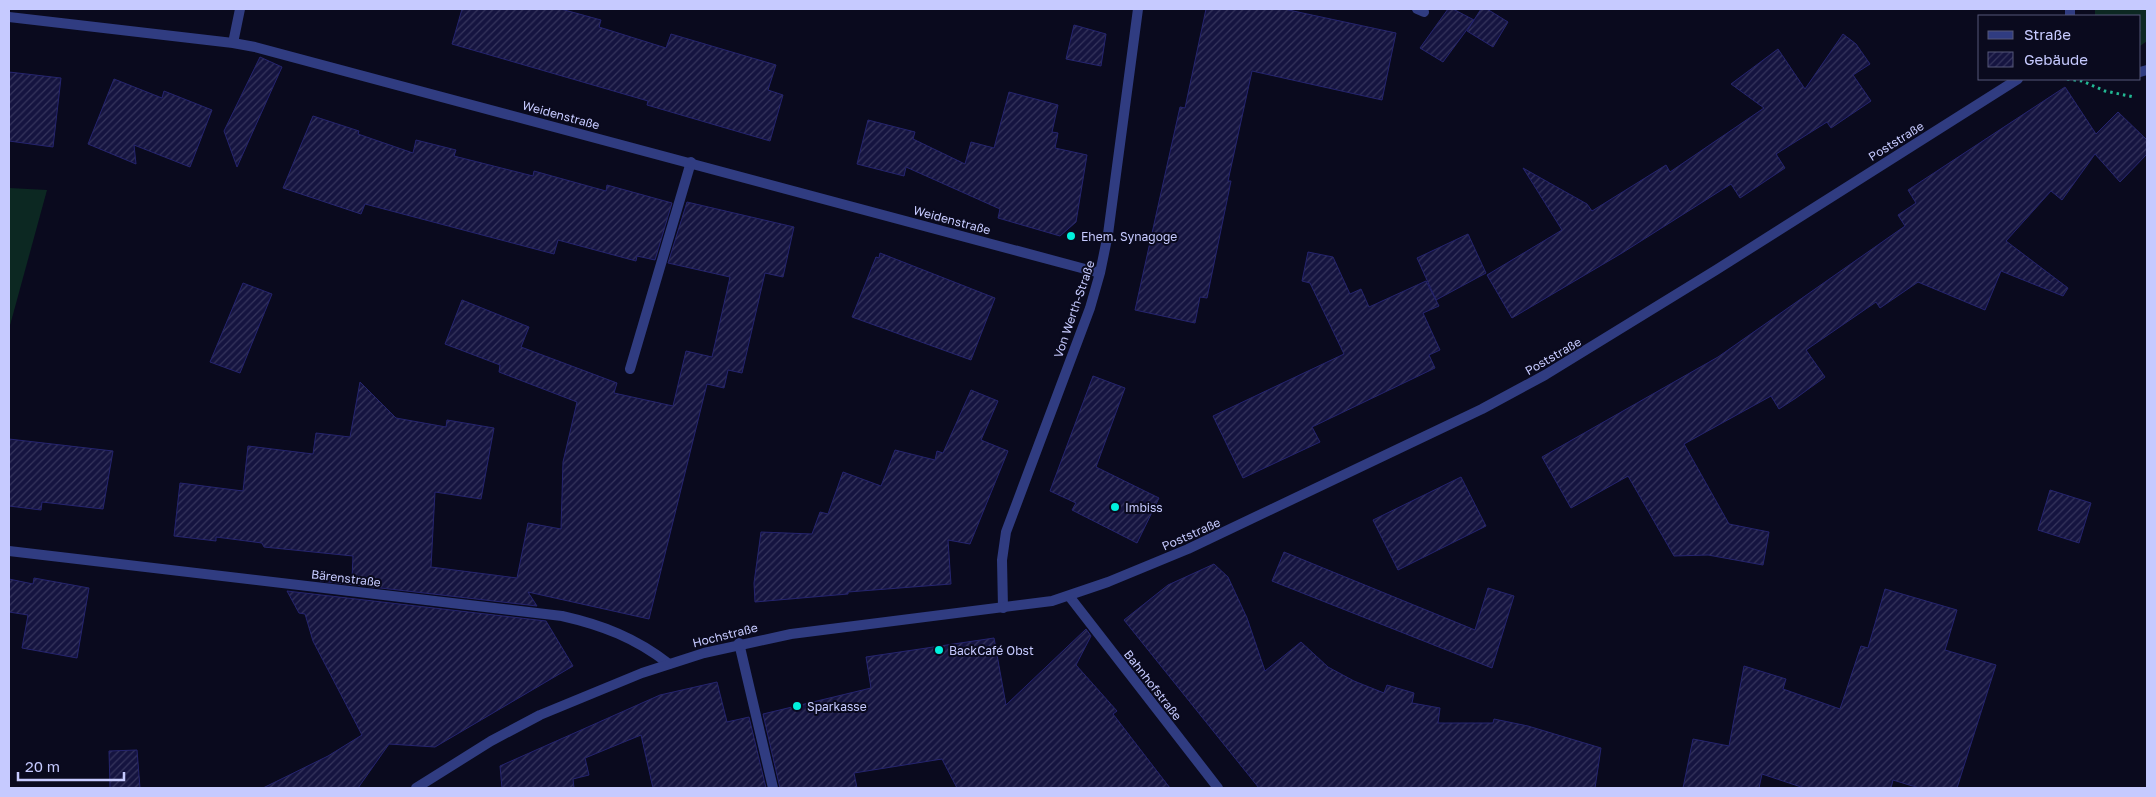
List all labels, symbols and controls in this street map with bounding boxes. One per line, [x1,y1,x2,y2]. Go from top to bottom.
legend [1978,15,2141,80]
text: Straße [2024,25,2071,43]
text: Gebäude [2024,50,2088,68]
street label: Weidenstraße [521,97,601,133]
street label: Poststraße [1866,118,1927,164]
street label: Weidenstraße [912,202,992,238]
place label: Ehem. Synagoge [1081,229,1177,244]
marker: Ehem. Synagoge [1065,230,1077,242]
street label: Von Werth-Straße [1050,258,1098,360]
street label: Poststraße [1522,334,1584,378]
place label: Imbiss [1125,500,1163,515]
marker: Imbiss [1109,501,1121,513]
street label: Poststraße [1159,514,1223,554]
street label: Bärenstraße [310,566,382,590]
street label: Hochstraße [691,620,759,650]
place label: BackCafé Obst [949,643,1034,658]
marker: BackCafé Obst [933,644,945,656]
street label: Bahnhofstraße [1121,647,1185,723]
place label: Sparkasse [807,699,867,714]
marker: Sparkasse [791,700,803,712]
scale bar [18,750,124,782]
text: 20 m [25,757,60,775]

